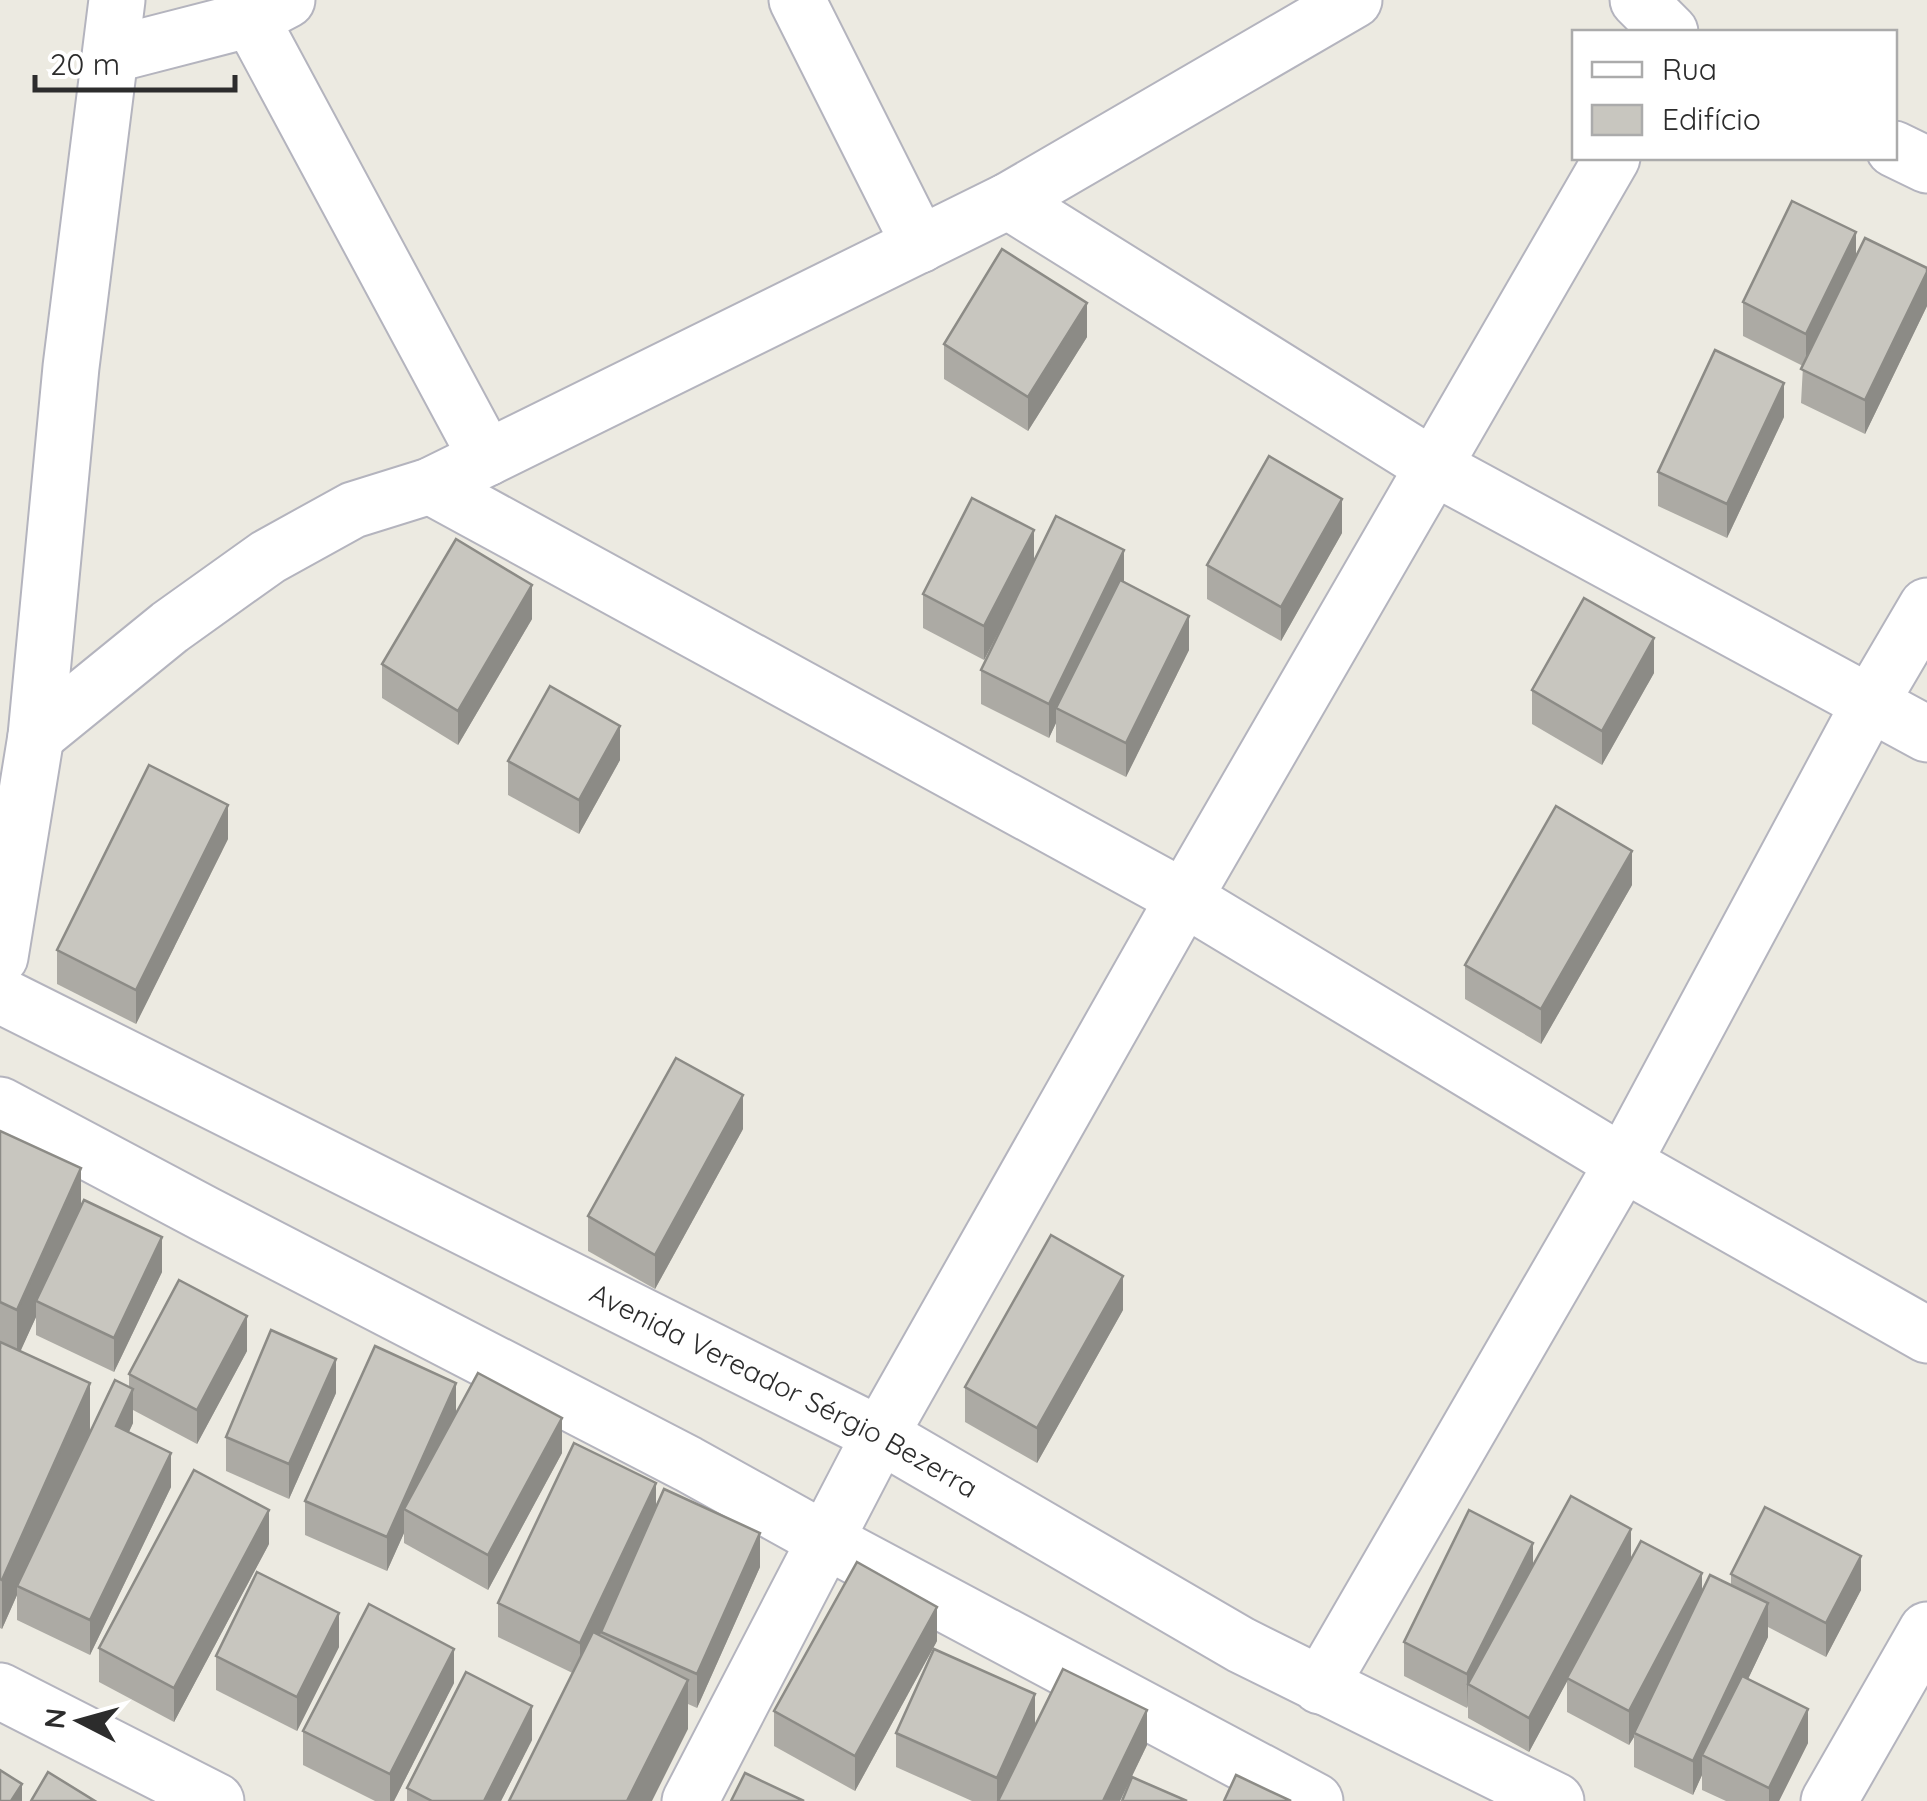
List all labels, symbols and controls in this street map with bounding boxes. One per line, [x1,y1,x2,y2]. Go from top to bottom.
scale bar [35,30,235,92]
legend [1572,30,1897,160]
text: 20 m [50,45,120,83]
text: Rua [1662,50,1717,88]
text: Edifício [1662,100,1761,138]
street label: Avenida Vereador Sérgio Bezerra [584,1275,984,1505]
north arrow [30,1671,130,1771]
text: N [36,1706,73,1730]

